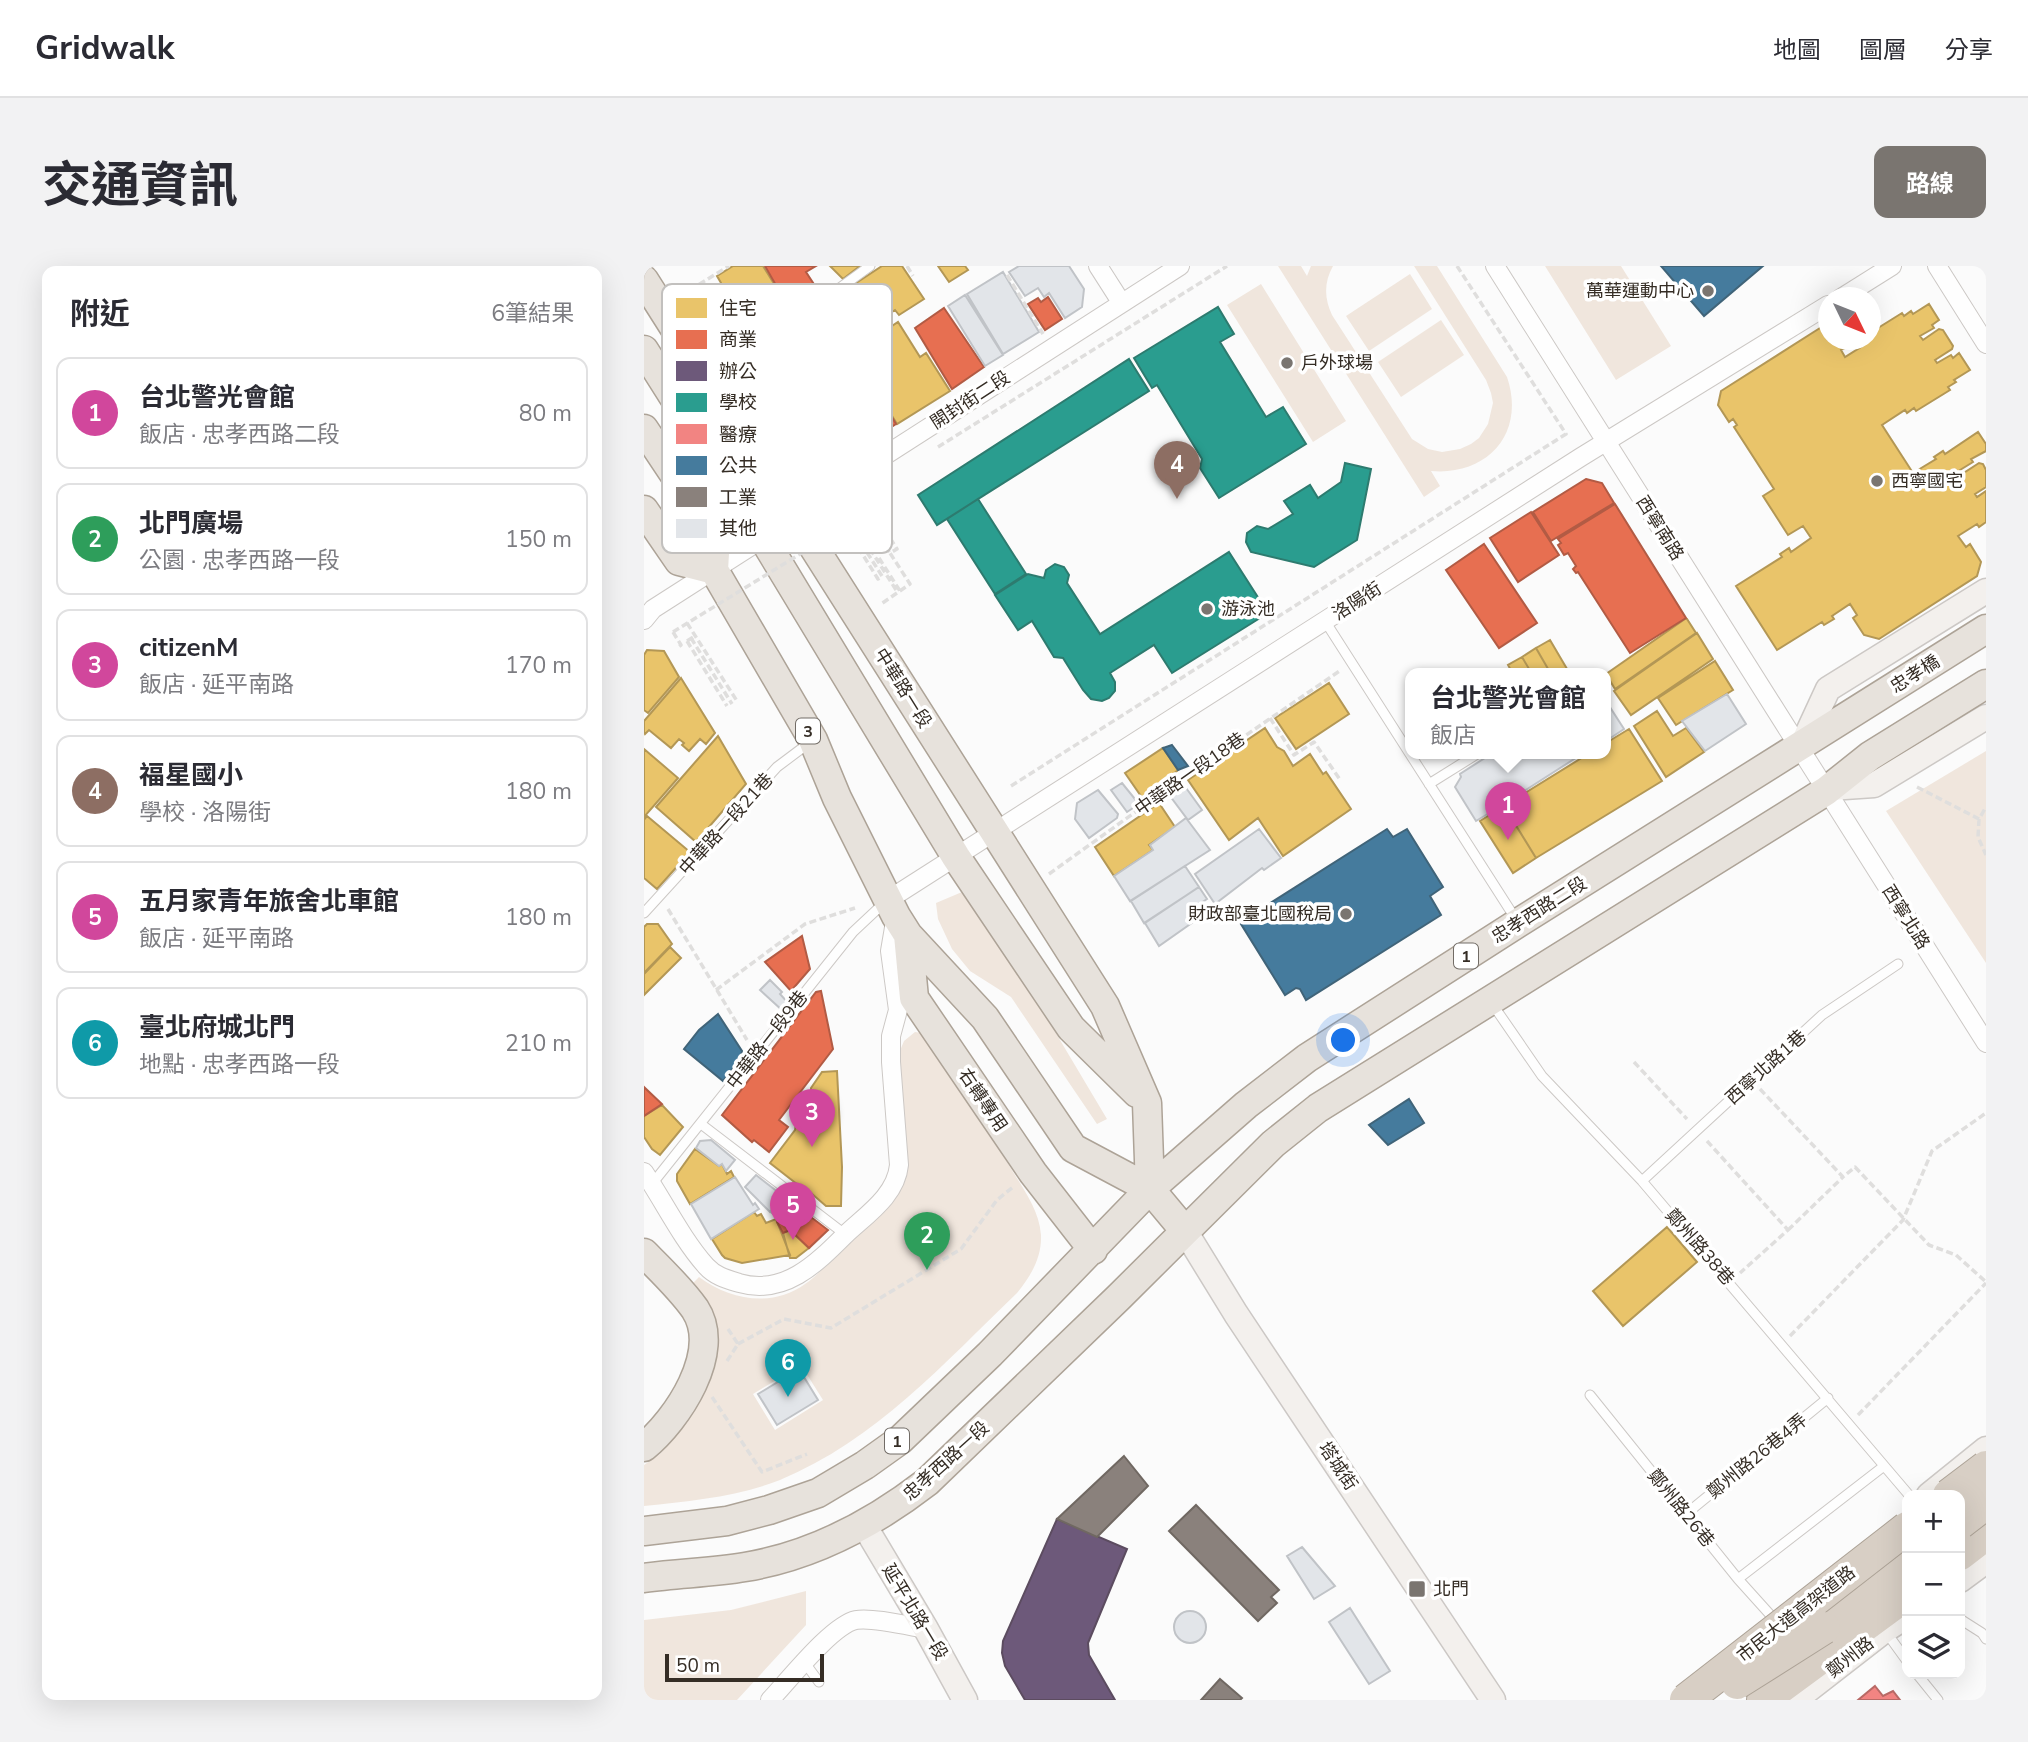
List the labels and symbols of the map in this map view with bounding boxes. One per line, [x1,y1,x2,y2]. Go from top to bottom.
place label: 萬華運動中心 [1586,279,1694,303]
marker: 萬華運動中心 [1700,283,1716,299]
legend [662,284,892,553]
north arrow [1818,287,1881,350]
text: 住宅 [719,296,757,322]
text: 商業 [719,327,757,353]
place label: 戶外球場 [1301,351,1373,375]
marker: 戶外球場 [1279,355,1295,371]
text: 辦公 [719,359,757,385]
street label: 開封街二段 [926,365,1014,435]
text: 學校 [719,390,757,416]
text: 醫療 [719,422,757,448]
pin: 4 [1154,441,1200,499]
text: 公共 [719,453,757,479]
place label: 西寧國宅 [1891,469,1963,493]
marker: 西寧國宅 [1869,473,1885,489]
text: 工業 [719,485,757,511]
street label: 西寧南路 [1631,491,1689,565]
text: 其他 [719,516,757,542]
street label: 洛陽街 [1328,576,1386,626]
place label: 游泳池 [1221,597,1275,621]
marker: 游泳池 [1199,601,1215,617]
street label: 中華路一段 [869,643,937,733]
street label: 忠孝橋 [1886,650,1944,698]
road number: 3 [796,718,820,744]
street label: 中華路一段18巷 [1130,727,1250,821]
street label: 中華路一段21巷 [674,768,778,880]
pin: 1 [1485,782,1531,840]
street label: 忠孝西路二段 [1487,871,1591,949]
street label: 西寧北路 [1877,880,1935,954]
place label: 財政部臺北國稅局 [1188,902,1332,926]
marker: 財政部臺北國稅局 [1338,906,1354,922]
road number: 1 [1454,944,1478,968]
street label: 中華路一段9巷 [721,986,813,1094]
your location [1326,1023,1360,1057]
street label: 西寧北路1巷 [1721,1024,1811,1110]
street label: 右轉專用 [953,1063,1013,1137]
pin: 3 [789,1089,835,1147]
pin: 5 [770,1182,816,1240]
street label: 鄭州路38巷 [1660,1204,1740,1290]
pin: 2 [904,1212,950,1270]
pin: 6 [765,1339,811,1397]
street label: 鄭州路26巷4弄 [1702,1408,1812,1504]
street label: 忠孝西路一段 [898,1416,994,1506]
road number: 1 [885,1428,909,1454]
street label: 塔城街 [1313,1437,1363,1495]
street label: 鄭州路26巷 [1642,1464,1720,1552]
street label: 延平北路一段 [877,1560,953,1664]
street label: 市民大道高架道路 [1732,1560,1860,1668]
place label: 北門 [1433,1577,1469,1601]
marker: 北門 [1407,1579,1427,1599]
street label: 鄭州路 [1821,1631,1879,1683]
scale bar [665,1651,824,1683]

